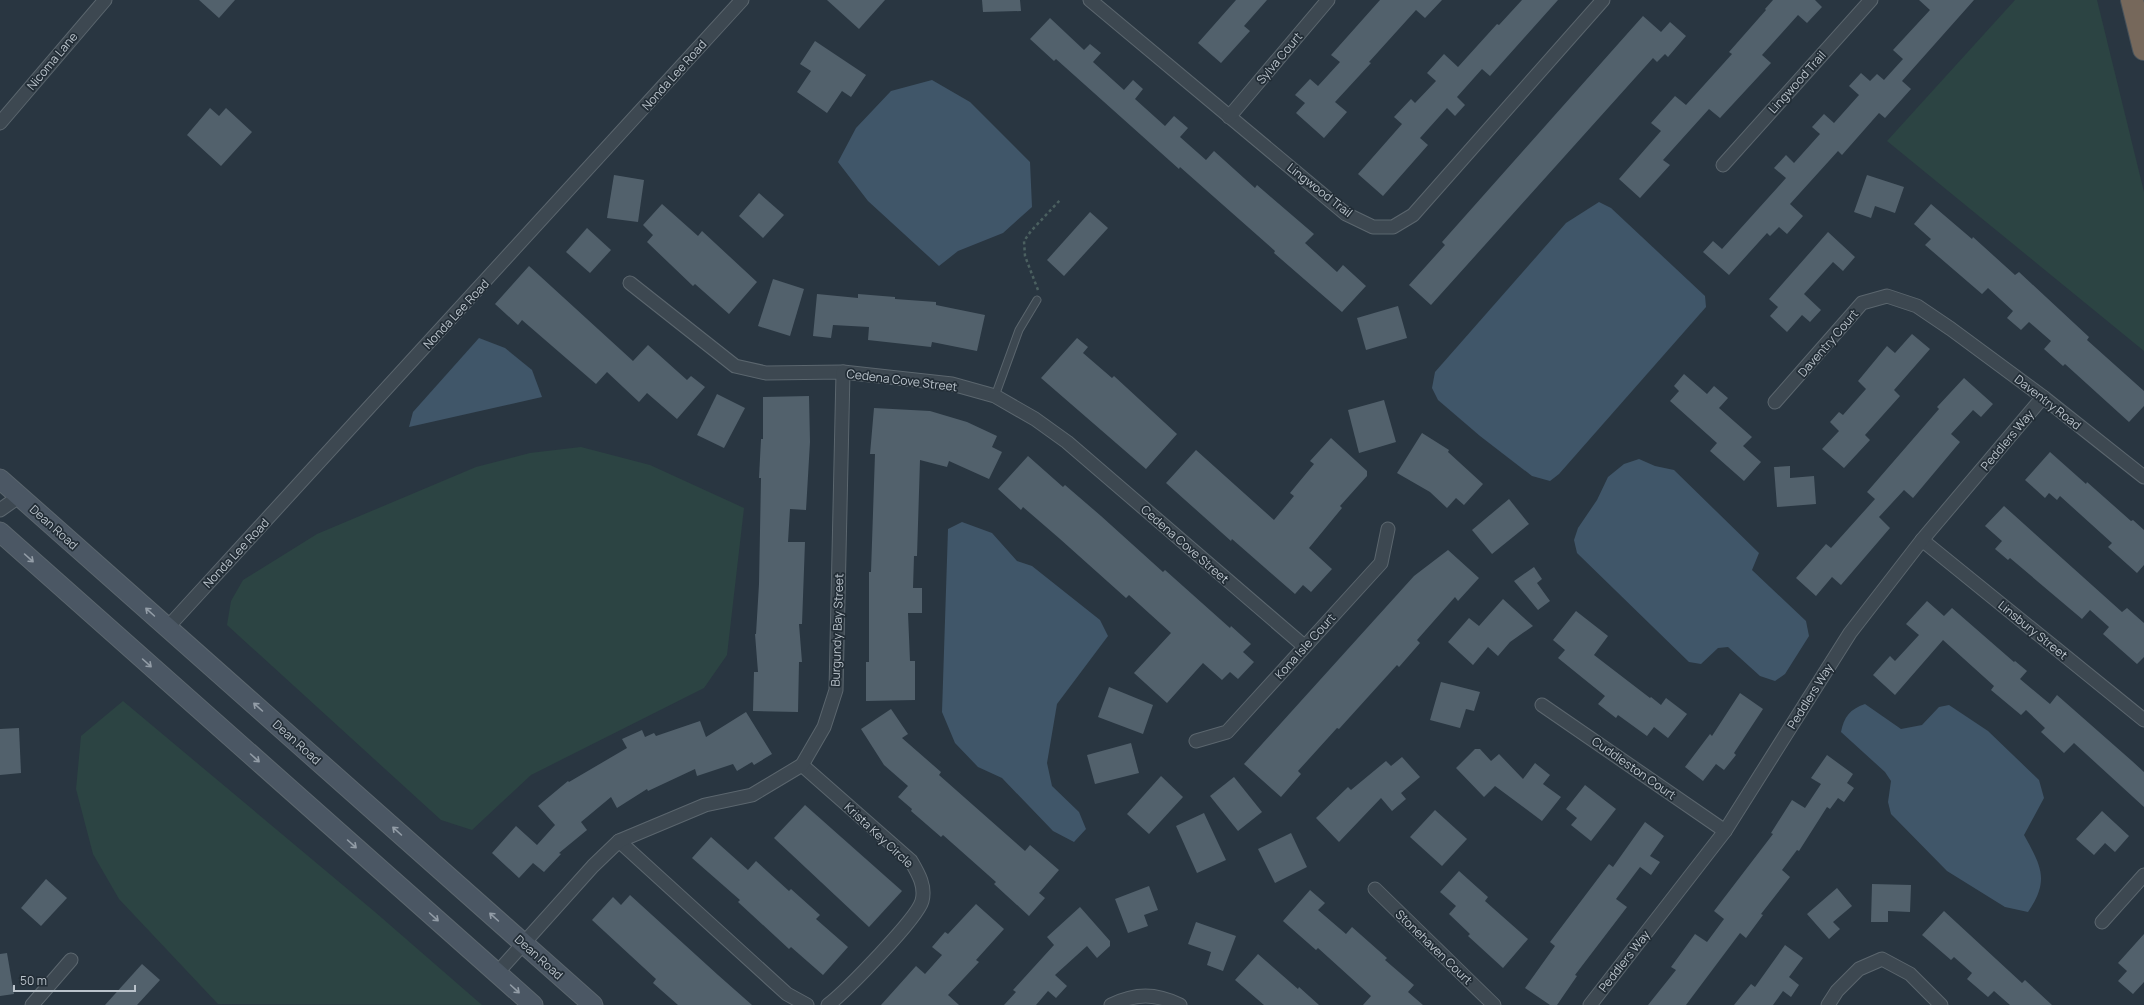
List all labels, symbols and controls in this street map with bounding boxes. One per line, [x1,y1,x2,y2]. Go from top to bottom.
street label: Nicoma Lane [23,28,81,94]
street label: Sylva Court [1252,28,1306,88]
street label: Nonda Lee Road [638,36,710,114]
street label: Lingwood Trail [1764,47,1830,117]
street label: Lingwood Trail [1284,159,1356,221]
street label: Nonda Lee Road [419,275,493,353]
street label: Daventry Court [1794,306,1862,380]
street label: Cedena Cove Street [846,365,959,395]
street label: Daventry Road [2011,371,2085,433]
street label: Peddlers Way [1977,406,2038,474]
street label: Dean Road [26,501,82,553]
street label: Cedena Cove Street [1137,501,1233,587]
street label: Nonda Lee Road [199,514,273,592]
one-way arrow [24,553,34,562]
street label: Burgundy Bay Street [827,573,847,687]
street label: Linsbury Street [1995,597,2071,663]
one-way arrow [146,608,156,617]
street label: Kona Isle Court [1271,609,1339,683]
one-way arrow [142,658,153,667]
street label: Peddlers Way [1783,659,1837,732]
one-way arrow [253,703,263,712]
street label: Dean Road [269,716,325,768]
street label: Cuddleston Court [1588,733,1680,804]
one-way arrow [250,754,260,763]
street label: Krista Key Circle [841,799,917,871]
one-way arrow [392,826,402,836]
one-way arrow [347,840,358,849]
street label: Stonehaven Court [1392,906,1476,988]
one-way arrow [429,913,440,922]
one-way arrow [490,913,500,922]
street label: Peddlers Way [1594,926,1654,996]
street label: Dean Road [511,931,567,983]
scale bar [14,967,135,993]
text: 50 m [20,972,47,989]
one-way arrow [510,984,520,993]

